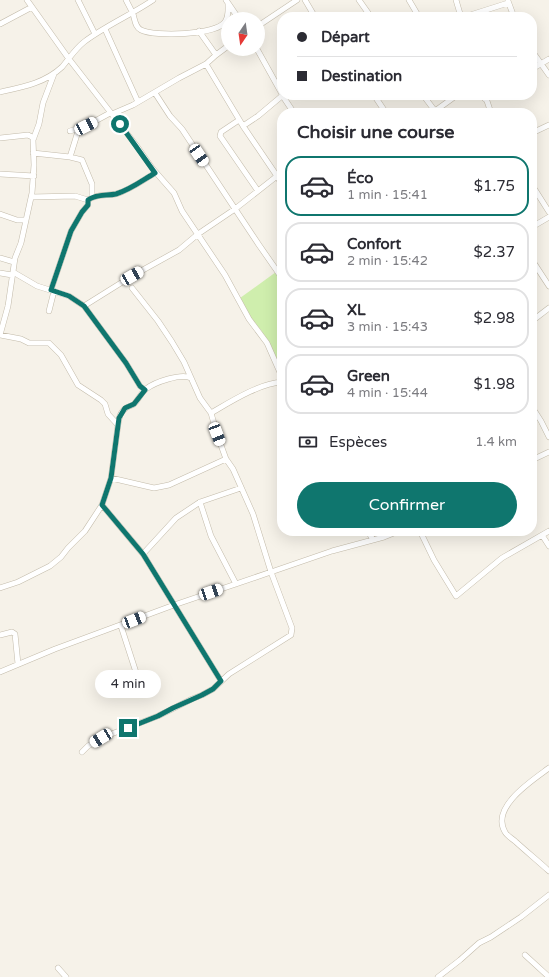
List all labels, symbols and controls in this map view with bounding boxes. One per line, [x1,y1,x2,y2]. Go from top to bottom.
north arrow [221,12,265,56]
map controls [221,12,265,56]
text: Départ [321,28,370,46]
text: Destination [321,67,402,85]
car [73,115,99,137]
route start [111,115,129,133]
text: Choisir une course [297,121,455,143]
car [187,142,211,168]
icon: car [299,168,335,204]
text: Éco [347,169,373,187]
text: $1.75 [474,177,515,195]
text: 1 min · 15:41 [347,187,428,203]
icon: car [299,234,335,270]
text: Confort [347,235,401,253]
text: $2.37 [474,243,515,261]
text: 2 min · 15:42 [347,253,428,269]
car [119,265,145,287]
icon: car [299,300,335,336]
text: XL [347,301,366,319]
text: $2.98 [474,309,515,327]
text: 3 min · 15:43 [347,319,428,335]
icon: car [299,366,335,402]
text: Green [347,367,390,385]
text: $1.98 [474,375,515,393]
text: 4 min · 15:44 [347,385,428,401]
car [207,421,227,447]
icon: cash [297,431,319,453]
text: Espèces [329,433,387,451]
text: 1.4 km [475,434,517,450]
button: Confirmer [297,482,517,528]
car [198,582,224,602]
car [121,610,147,630]
callout: 4 min [95,670,161,698]
text: 4 min [111,676,145,692]
route end [119,719,137,737]
car [88,727,114,749]

